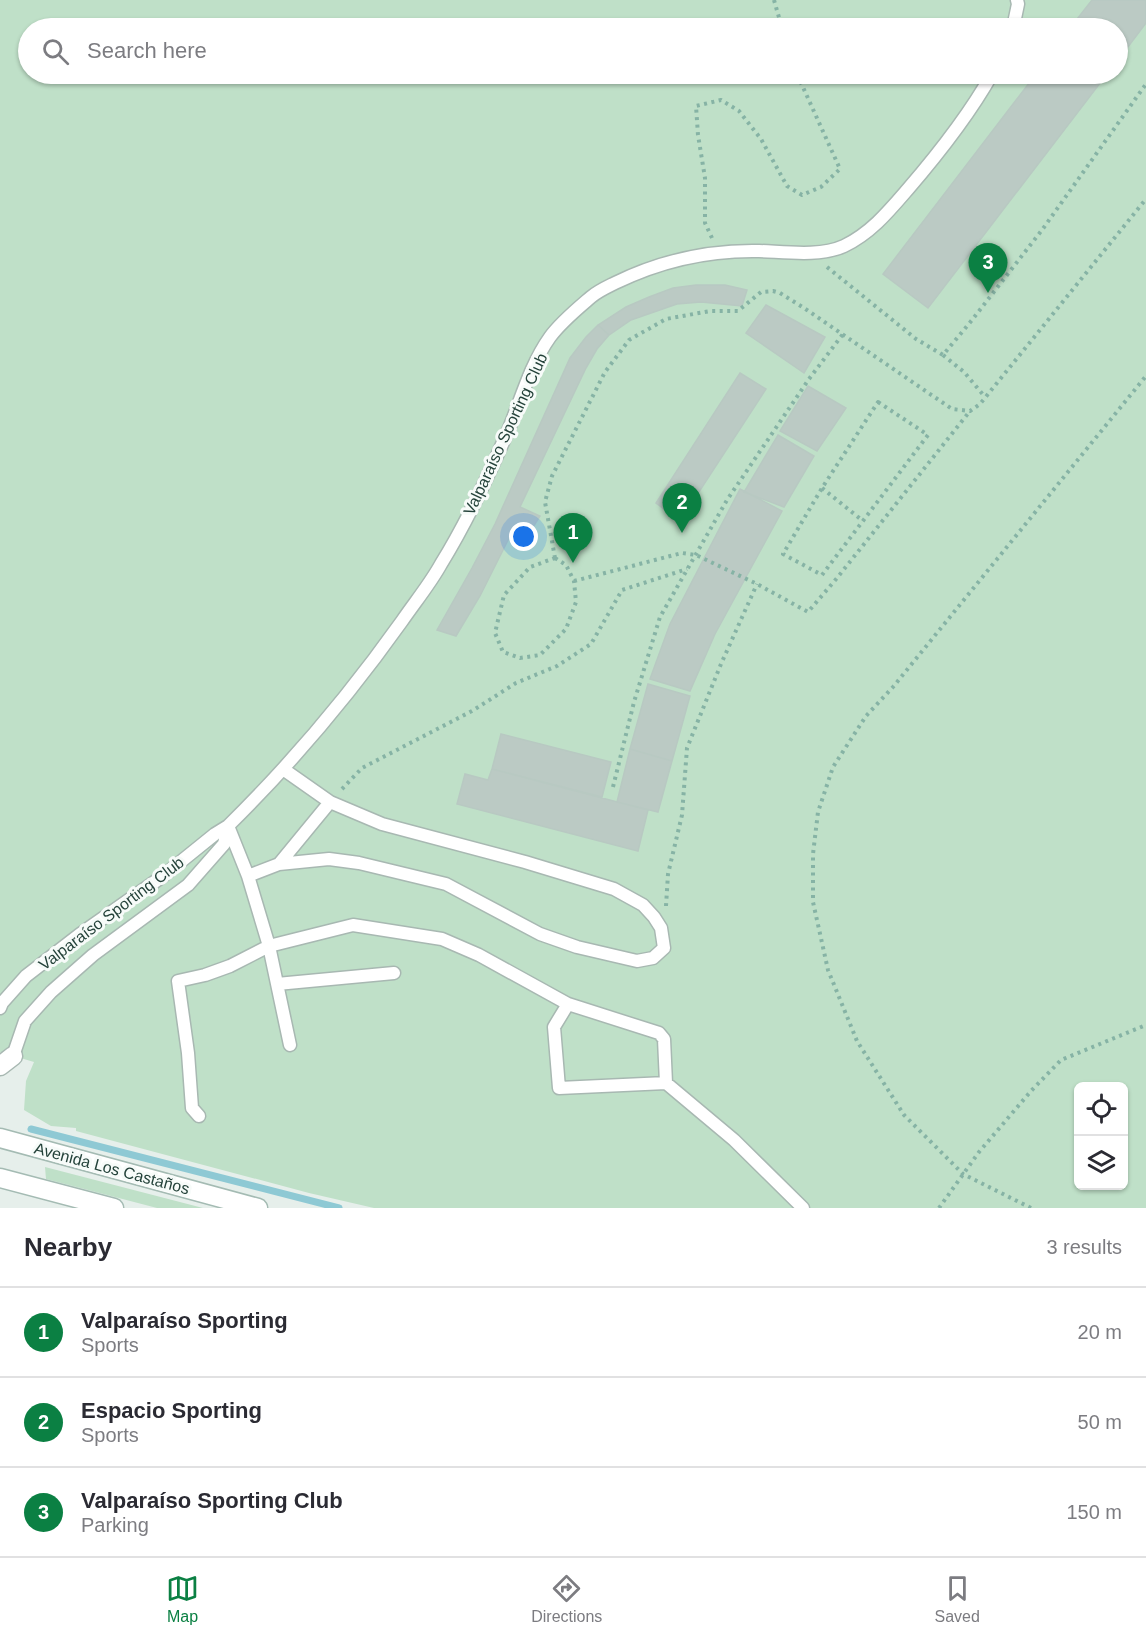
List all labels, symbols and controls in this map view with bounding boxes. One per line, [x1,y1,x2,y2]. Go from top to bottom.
search box [18,18,1128,84]
icon: search [39,35,72,68]
text: Search here [87,38,207,63]
pin: 3 [968,244,1008,293]
street label: Valparaíso Sporting Club [460,350,551,518]
pin: 2 [662,484,702,533]
pin: 1 [554,514,592,563]
your location [509,522,538,551]
street label: Valparaíso Sporting Club [36,853,187,973]
map controls [1074,1082,1128,1190]
button: locate [1074,1082,1128,1136]
button: layers [1074,1136,1128,1190]
street label: Avenida Los Castaños [32,1140,191,1197]
text: Nearby [24,1232,112,1262]
text: 3 results [1046,1236,1122,1258]
text: Valparaíso Sporting [81,1308,288,1333]
text: 1 [38,1321,49,1343]
text: 20 m [1078,1321,1122,1343]
text: Sports [81,1334,139,1356]
text: Espacio Sporting [81,1398,262,1423]
text: 2 [38,1411,49,1433]
text: 50 m [1078,1411,1122,1433]
text: Sports [81,1424,139,1446]
text: Valparaíso Sporting Club [81,1488,343,1513]
text: 3 [38,1501,49,1523]
text: 150 m [1066,1501,1122,1523]
text: Parking [81,1514,149,1536]
tab: Map [166,1572,199,1626]
tab: Directions [531,1572,602,1626]
tab: Saved [935,1572,980,1626]

